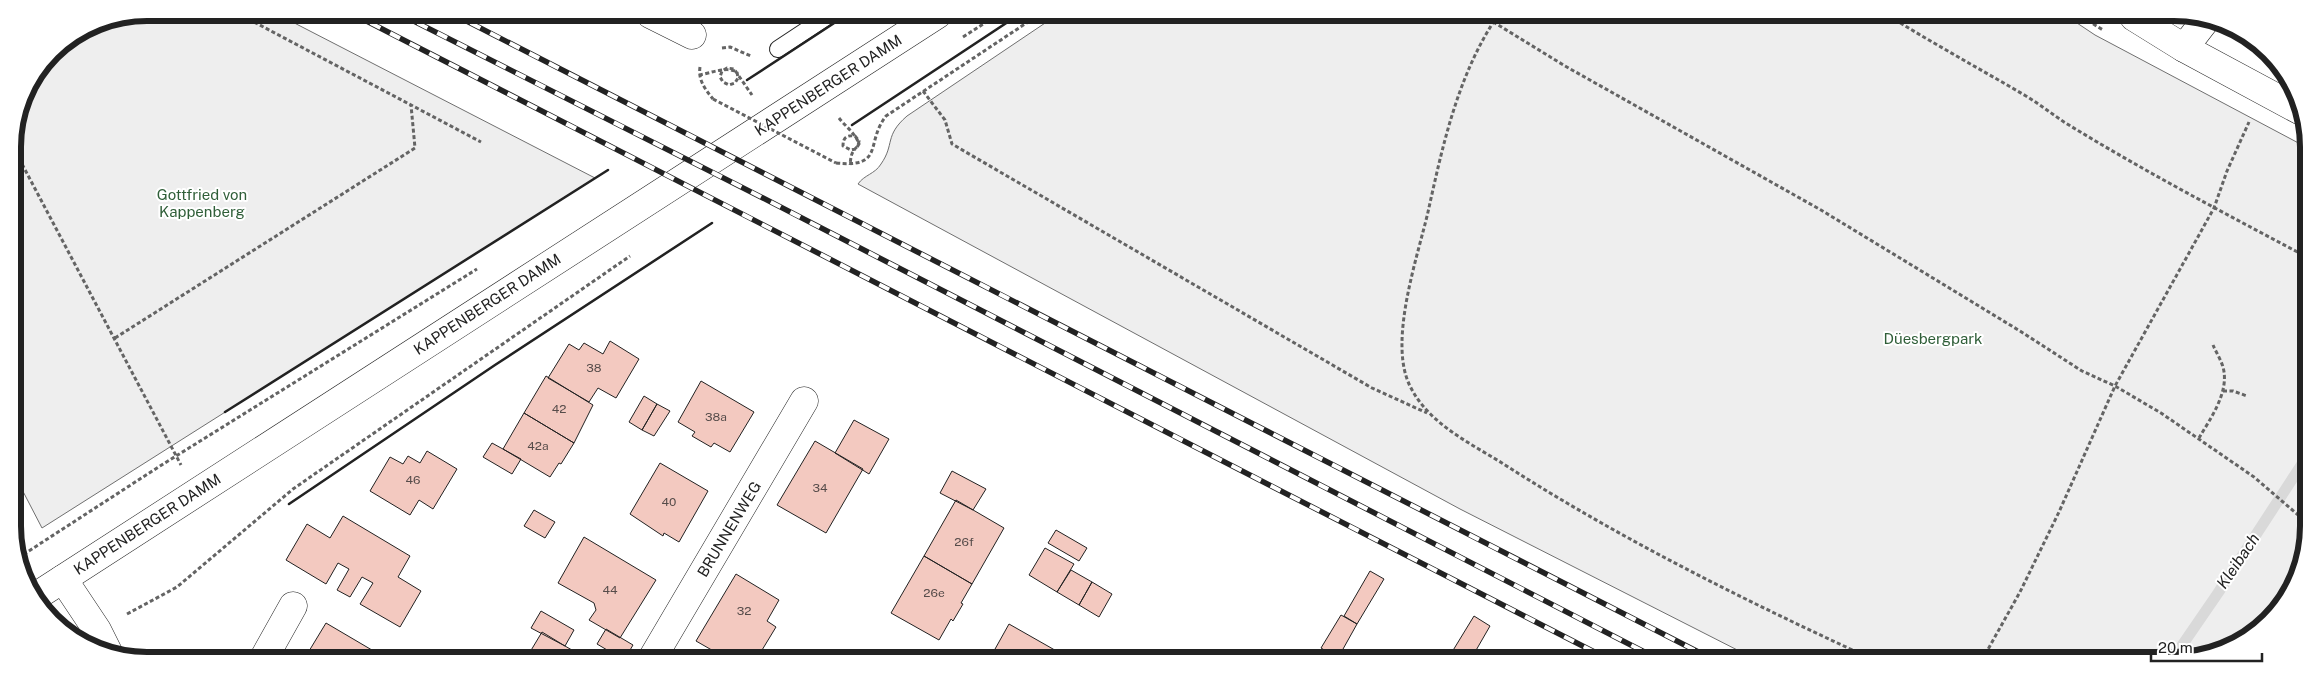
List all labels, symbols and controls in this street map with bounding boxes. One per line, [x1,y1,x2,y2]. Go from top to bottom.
street label: KAPPENBERGER DAMM [751,31,905,139]
park label: Gottfried von Kappenberg [157,186,247,220]
street label: KAPPENBERGER DAMM [410,250,564,358]
park label: Düesbergpark [1884,330,1982,347]
house number: 38 [586,361,602,375]
house number: 42 [552,402,566,416]
house number: 38a [705,410,727,424]
house number: 42a [527,439,549,453]
street label: KAPPENBERGER DAMM [70,470,224,578]
house number: 46 [405,473,421,487]
street label: BRUNNENWEG [694,478,764,580]
house number: 34 [812,481,828,495]
house number: 40 [662,495,676,509]
water label: Kleibach [2213,530,2263,592]
house number: 26f [954,535,974,549]
house number: 44 [602,583,618,597]
house number: 26e [923,586,945,600]
house number: 32 [737,604,751,618]
scale bar [2151,630,2262,662]
text: 20 m [2158,639,2193,656]

